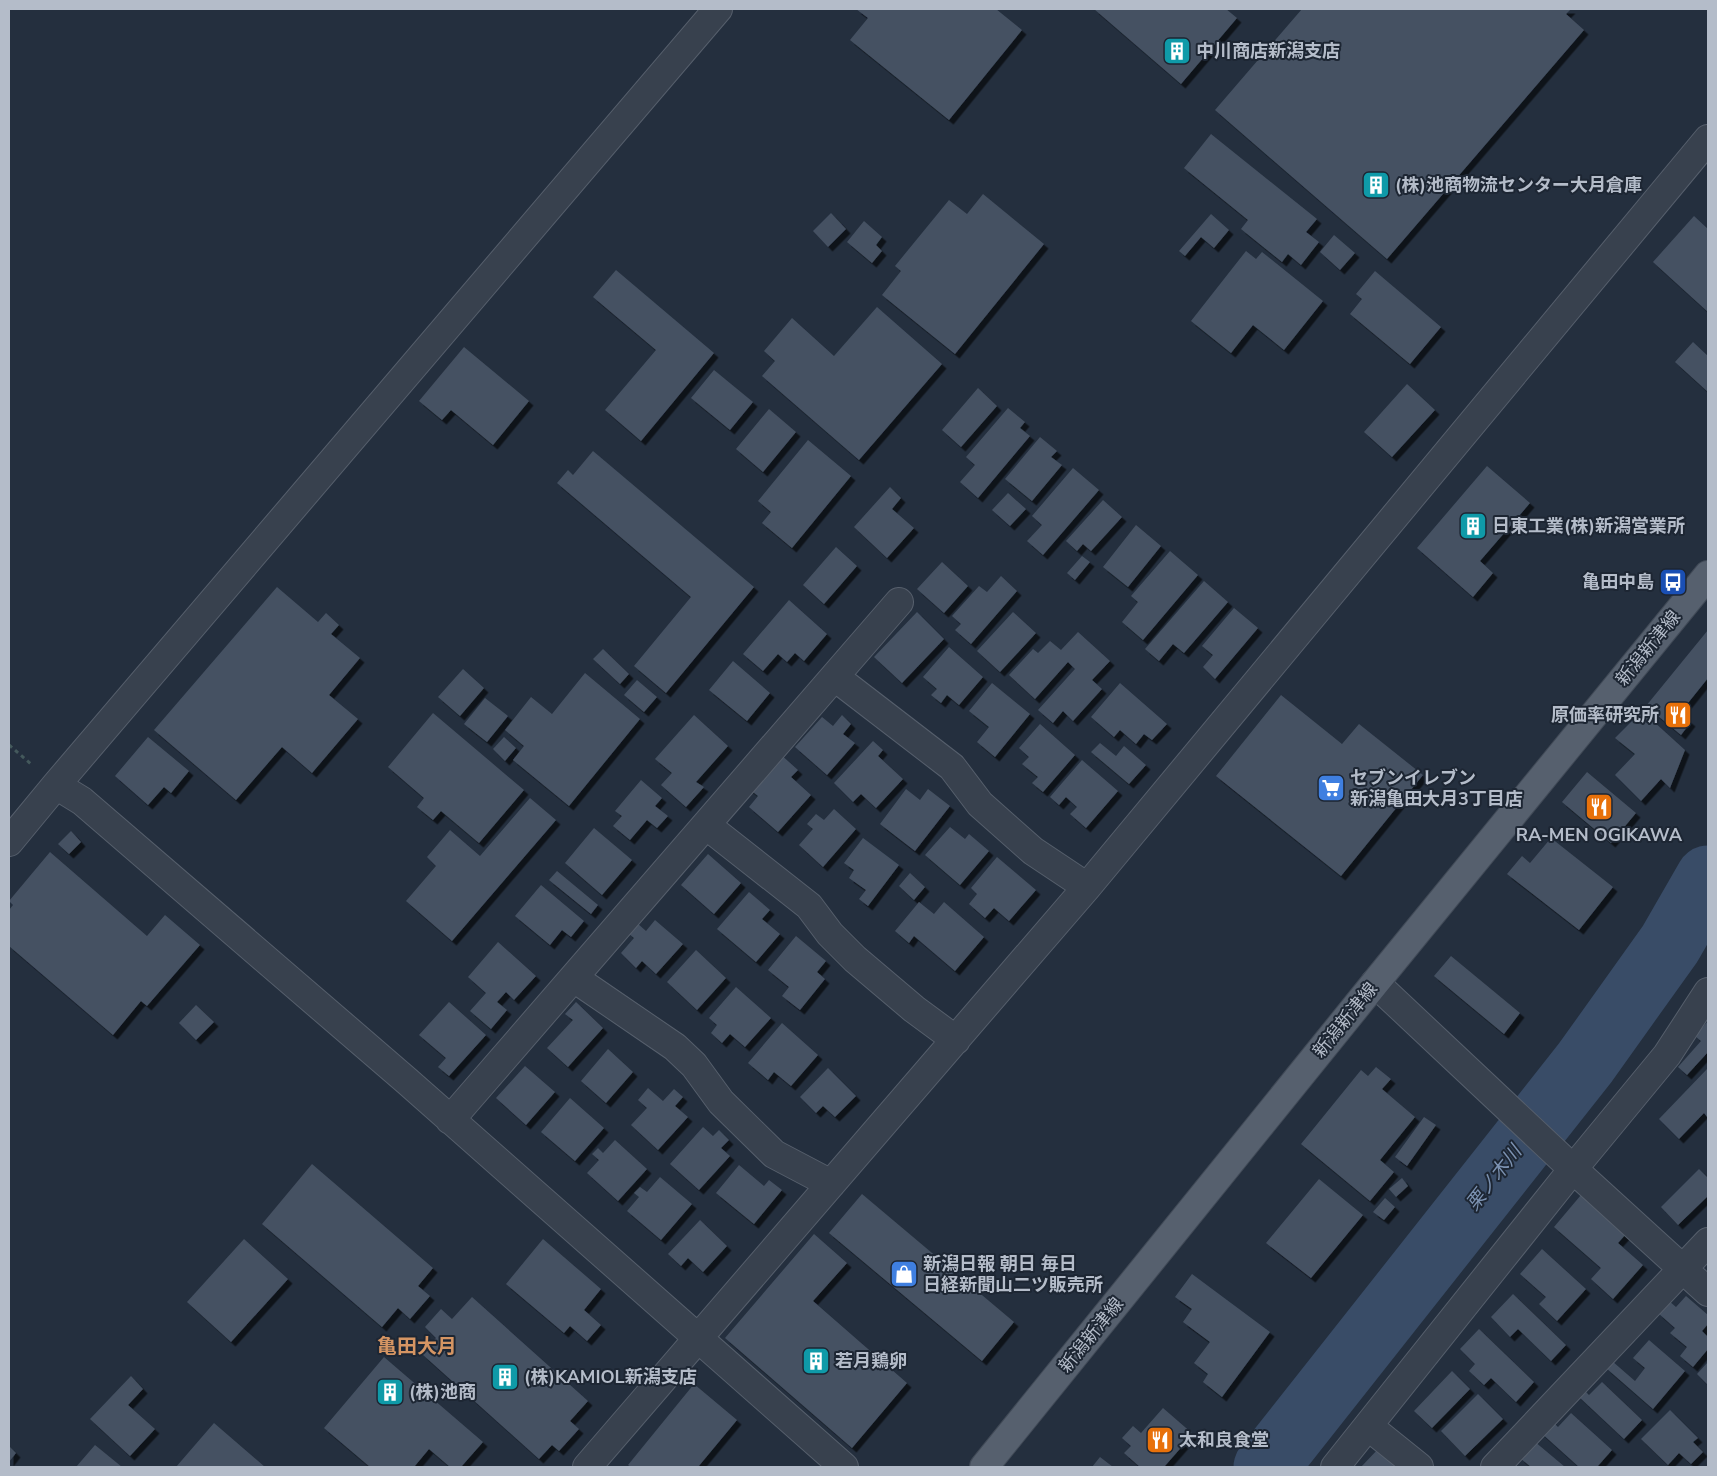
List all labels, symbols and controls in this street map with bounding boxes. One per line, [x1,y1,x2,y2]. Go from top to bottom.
building icon: 中川商店新潟支店 [1162,36,1192,66]
place label: 中川商店新潟支店 [1196,39,1340,63]
building icon: (株)池商物流センター大月倉庫 [1361,170,1391,200]
place label: (株)池商物流センター大月倉庫 [1395,173,1642,197]
building icon: 日東工業(株)新潟営業所 [1458,511,1488,541]
place label: 日東工業(株)新潟営業所 [1492,514,1685,538]
bus stop icon: 亀田中島 [1658,567,1688,597]
place label: 亀田中島 [1582,570,1654,594]
street label: 新潟新津線 [1610,605,1686,691]
restaurant icon: 原価率研究所 [1663,700,1693,730]
place label: 原価率研究所 [1551,703,1659,727]
place label: セブンイレブン 新潟亀田大月3丁目店 [1350,766,1523,811]
supermarket icon: セブンイレブン 新潟亀田大月3丁目店 [1316,773,1346,803]
restaurant icon: RA-MEN OGIKAWA [1584,792,1614,822]
place label: RA-MEN OGIKAWA [1516,823,1683,847]
street label: 新潟新津線 [1307,977,1383,1063]
water label: 栗ノ木川 [1460,1138,1529,1216]
place label: 新潟日報 朝日 毎日 日経新聞山二ツ販売所 [923,1252,1103,1297]
shop icon: 新潟日報 朝日 毎日 日経新聞山二ツ販売所 [889,1259,919,1289]
street label: 新潟新津線 [1053,1292,1129,1378]
district label: 亀田大月 [377,1333,457,1360]
building icon: 若月鶏卵 [801,1346,831,1376]
place label: 若月鶏卵 [835,1349,907,1373]
building icon: (株)KAMIOL新潟支店 [490,1362,520,1392]
place label: (株)KAMIOL新潟支店 [524,1365,697,1389]
building icon: (株)池商 [375,1377,405,1407]
place label: (株)池商 [409,1380,476,1404]
restaurant icon: 太和良食堂 [1145,1425,1175,1455]
place label: 太和良食堂 [1179,1428,1269,1452]

